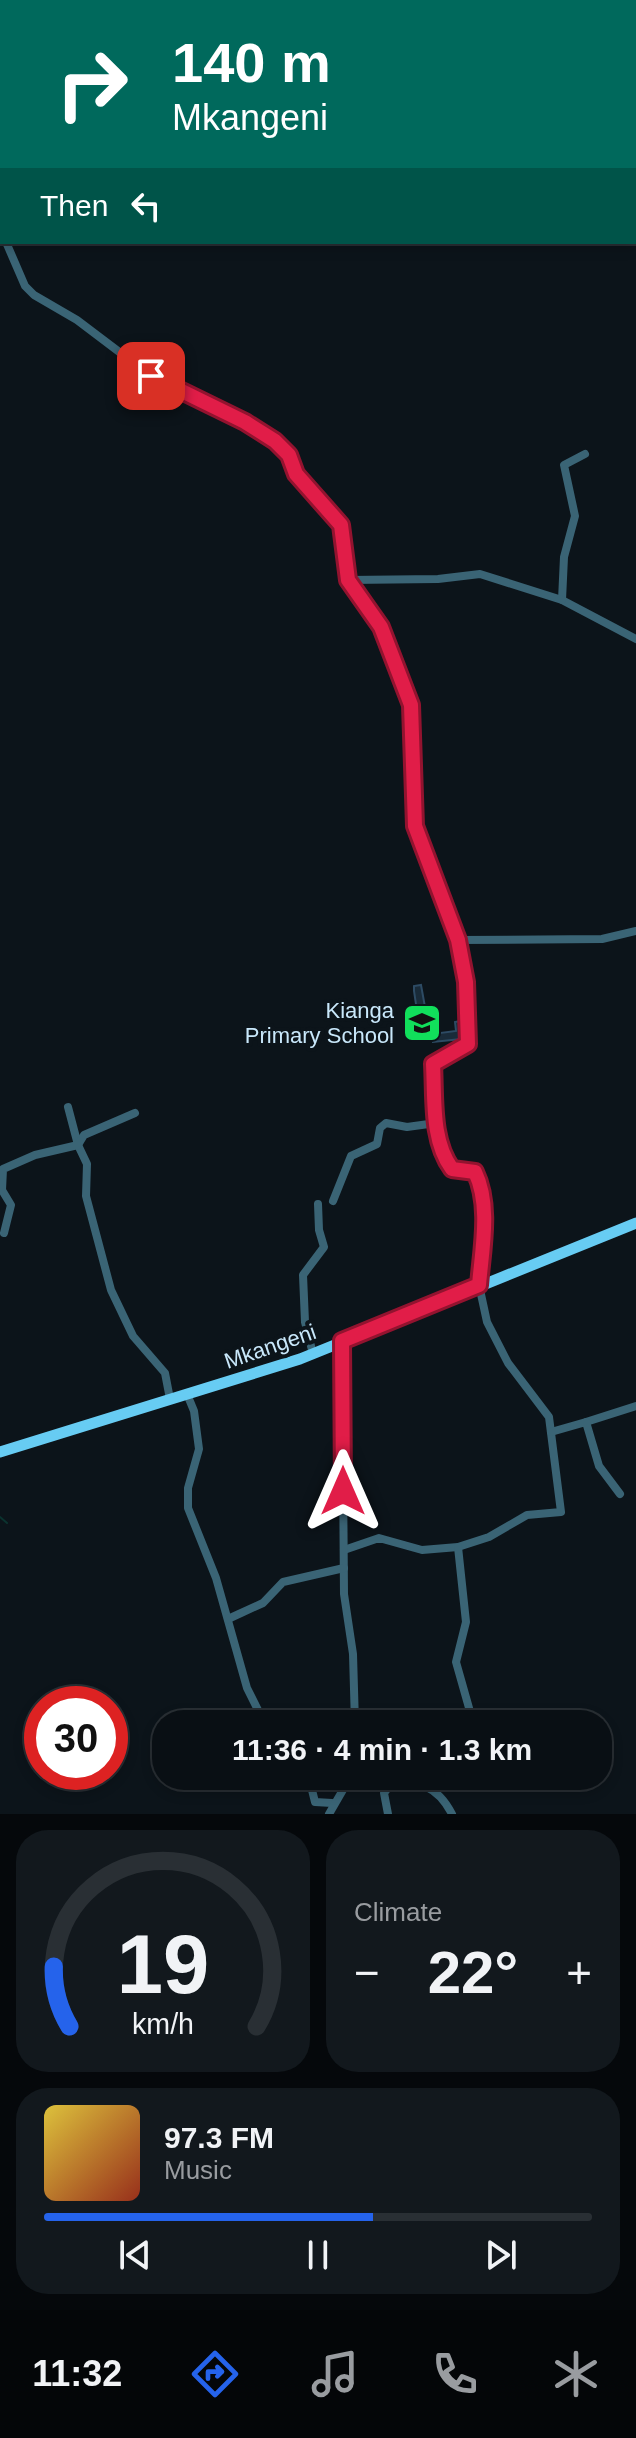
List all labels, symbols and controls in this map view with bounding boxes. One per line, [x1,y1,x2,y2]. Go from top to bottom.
text: 140 m [172,31,331,94]
icon: right [40,32,144,136]
text: Mkangeni [172,97,328,138]
icon: left [124,184,168,228]
text: Then [40,189,108,222]
pin [117,342,185,410]
icon: arrive [129,354,173,398]
place label: Kianga Primary School [245,998,395,1048]
school or university icon: Kianga Primary School [401,1002,443,1044]
street label: Mkangeni [221,1319,319,1374]
position arrow [301,1449,385,1533]
speed limit sign: 30 [24,1686,128,1790]
text: 11:36 · 4 min · 1.3 km [232,1733,532,1766]
text: Climate [354,1897,442,1927]
text: 19 [117,1918,209,2011]
text: 22° [428,1939,518,2006]
text: − [354,1948,380,1997]
text: + [566,1948,592,1997]
text: km/h [132,2008,194,2040]
text: 97.3 FM [164,2121,274,2154]
text: Music [164,2155,232,2185]
icon: previous [113,2233,157,2277]
icon: pause [296,2233,340,2277]
icon: next [479,2233,523,2277]
icon: directions [187,2346,243,2402]
icon: music [307,2346,363,2402]
icon: phone [427,2346,483,2402]
icon: climate [548,2346,604,2402]
text: 11:32 [32,2353,122,2394]

